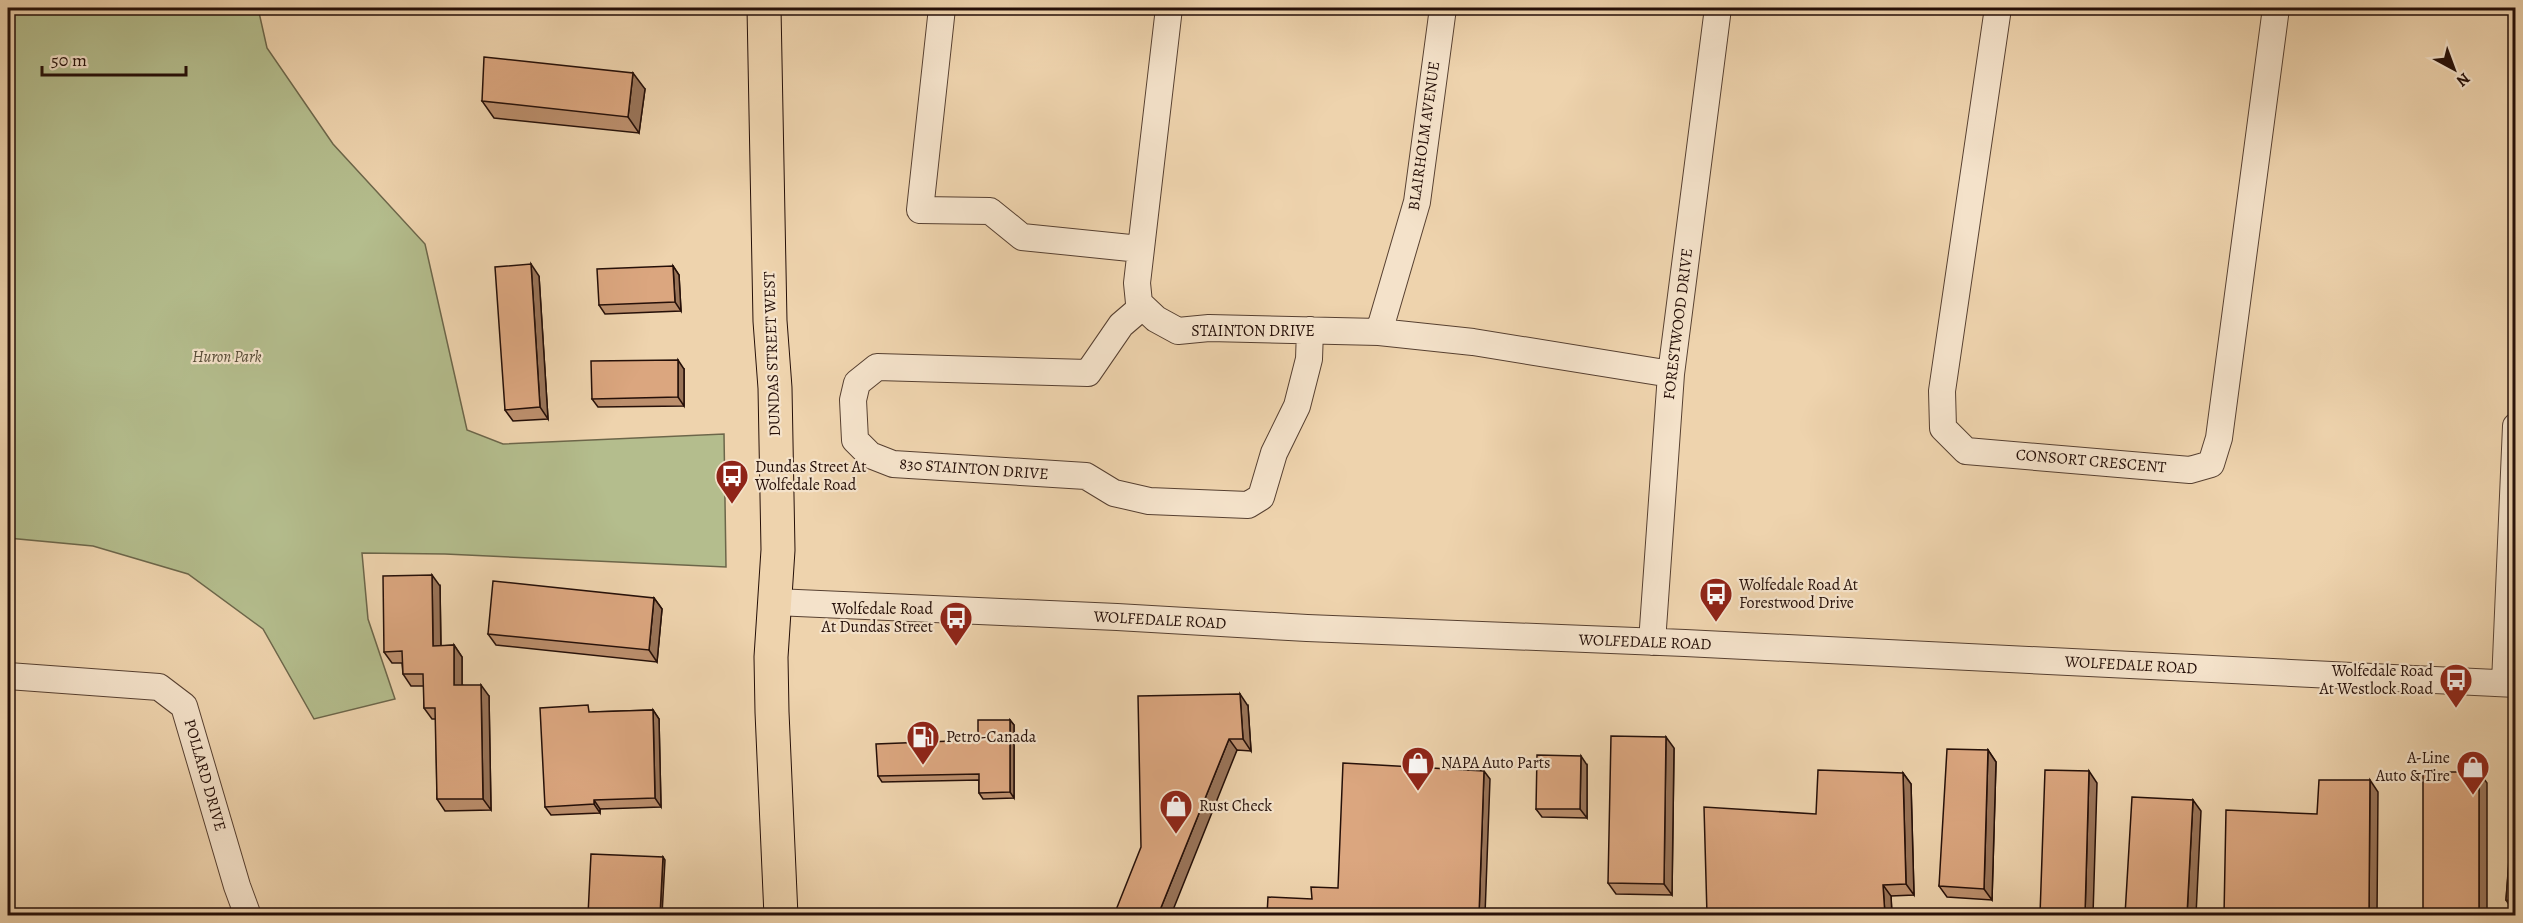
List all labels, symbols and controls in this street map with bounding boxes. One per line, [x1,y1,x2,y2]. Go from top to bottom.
scale bar [42,39,186,77]
north arrow [2424,39,2484,99]
text: 50 m [51,48,87,72]
street label: BLAIRHOLM AVENUE [1403,60,1445,212]
text: N [2451,67,2475,92]
street label: FORESTWOOD DRIVE [1658,247,1698,401]
street label: DUNDAS STREET WEST [758,271,786,437]
street label: STAINTON DRIVE [1191,320,1315,342]
park label: Huron Park [192,346,262,368]
street label: CONSORT CRESCENT [2015,443,2167,479]
street label: 830 STAINTON DRIVE [899,453,1049,485]
place label: Dundas Street At Wolfedale Road [754,456,866,496]
bus stop icon: Dundas Street At Wolfedale Road [714,458,750,505]
place label: Wolfedale Road At Forestwood Drive [1738,574,1858,614]
bus stop icon: Wolfedale Road At Forestwood Drive [1698,576,1734,623]
place label: Wolfedale Road At Dundas Street [821,598,933,638]
bus stop icon: Wolfedale Road At Dundas Street [938,600,974,647]
street label: WOLFEDALE ROAD [1092,605,1227,634]
street label: WOLFEDALE ROAD [1577,629,1712,655]
street label: WOLFEDALE ROAD [2063,650,2198,679]
place label: Wolfedale Road At Westlock Road [2319,660,2433,700]
bus stop icon: Wolfedale Road At Westlock Road [2438,662,2474,709]
street label: POLLARD DRIVE [178,716,232,834]
fuel station icon: Petro-Canada [905,719,941,766]
place label: Petro-Canada [946,726,1037,748]
shop icon: NAPA Auto Parts [1400,745,1436,792]
place label: A-Line Auto & Tire [2375,747,2450,787]
shop icon: A-Line Auto & Tire [2455,749,2491,796]
place label: NAPA Auto Parts [1441,752,1551,774]
shop icon: Rust Check [1158,788,1194,835]
place label: Rust Check [1199,795,1272,817]

